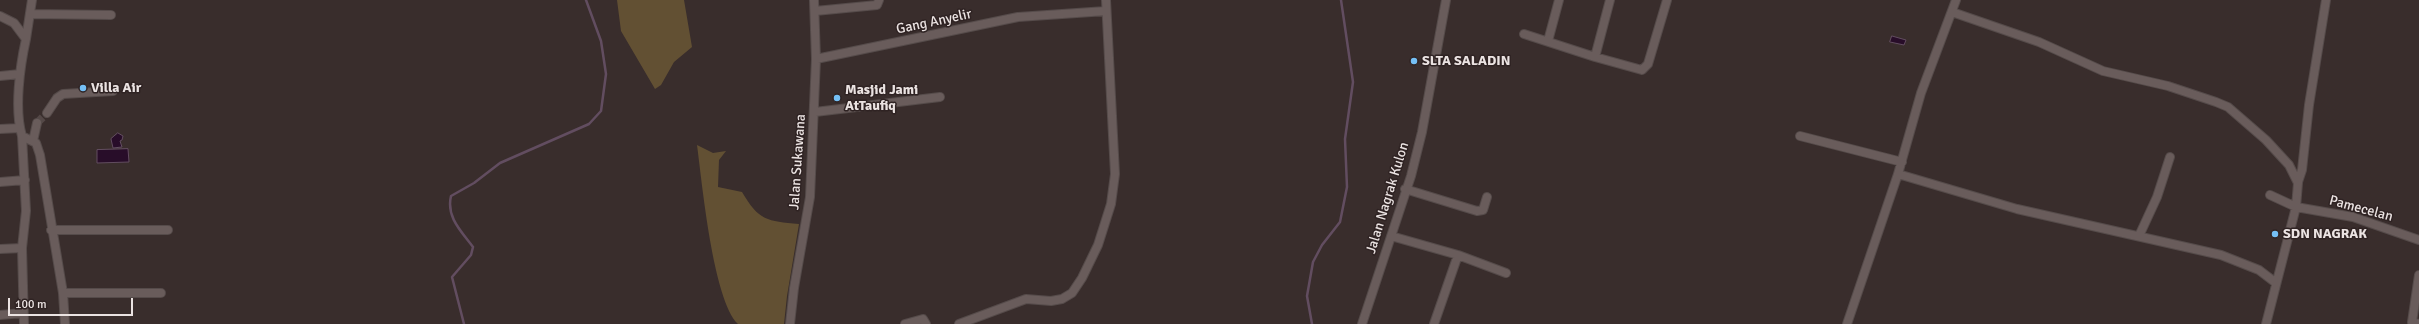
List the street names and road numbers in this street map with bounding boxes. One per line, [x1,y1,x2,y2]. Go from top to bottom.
street label: Gang Anyelir [895,6,973,38]
street label: Jalan Sukawana [786,113,810,211]
street label: Jalan Nagrak Kulon [1363,140,1413,256]
street label: Pamecelan [2327,192,2395,226]

